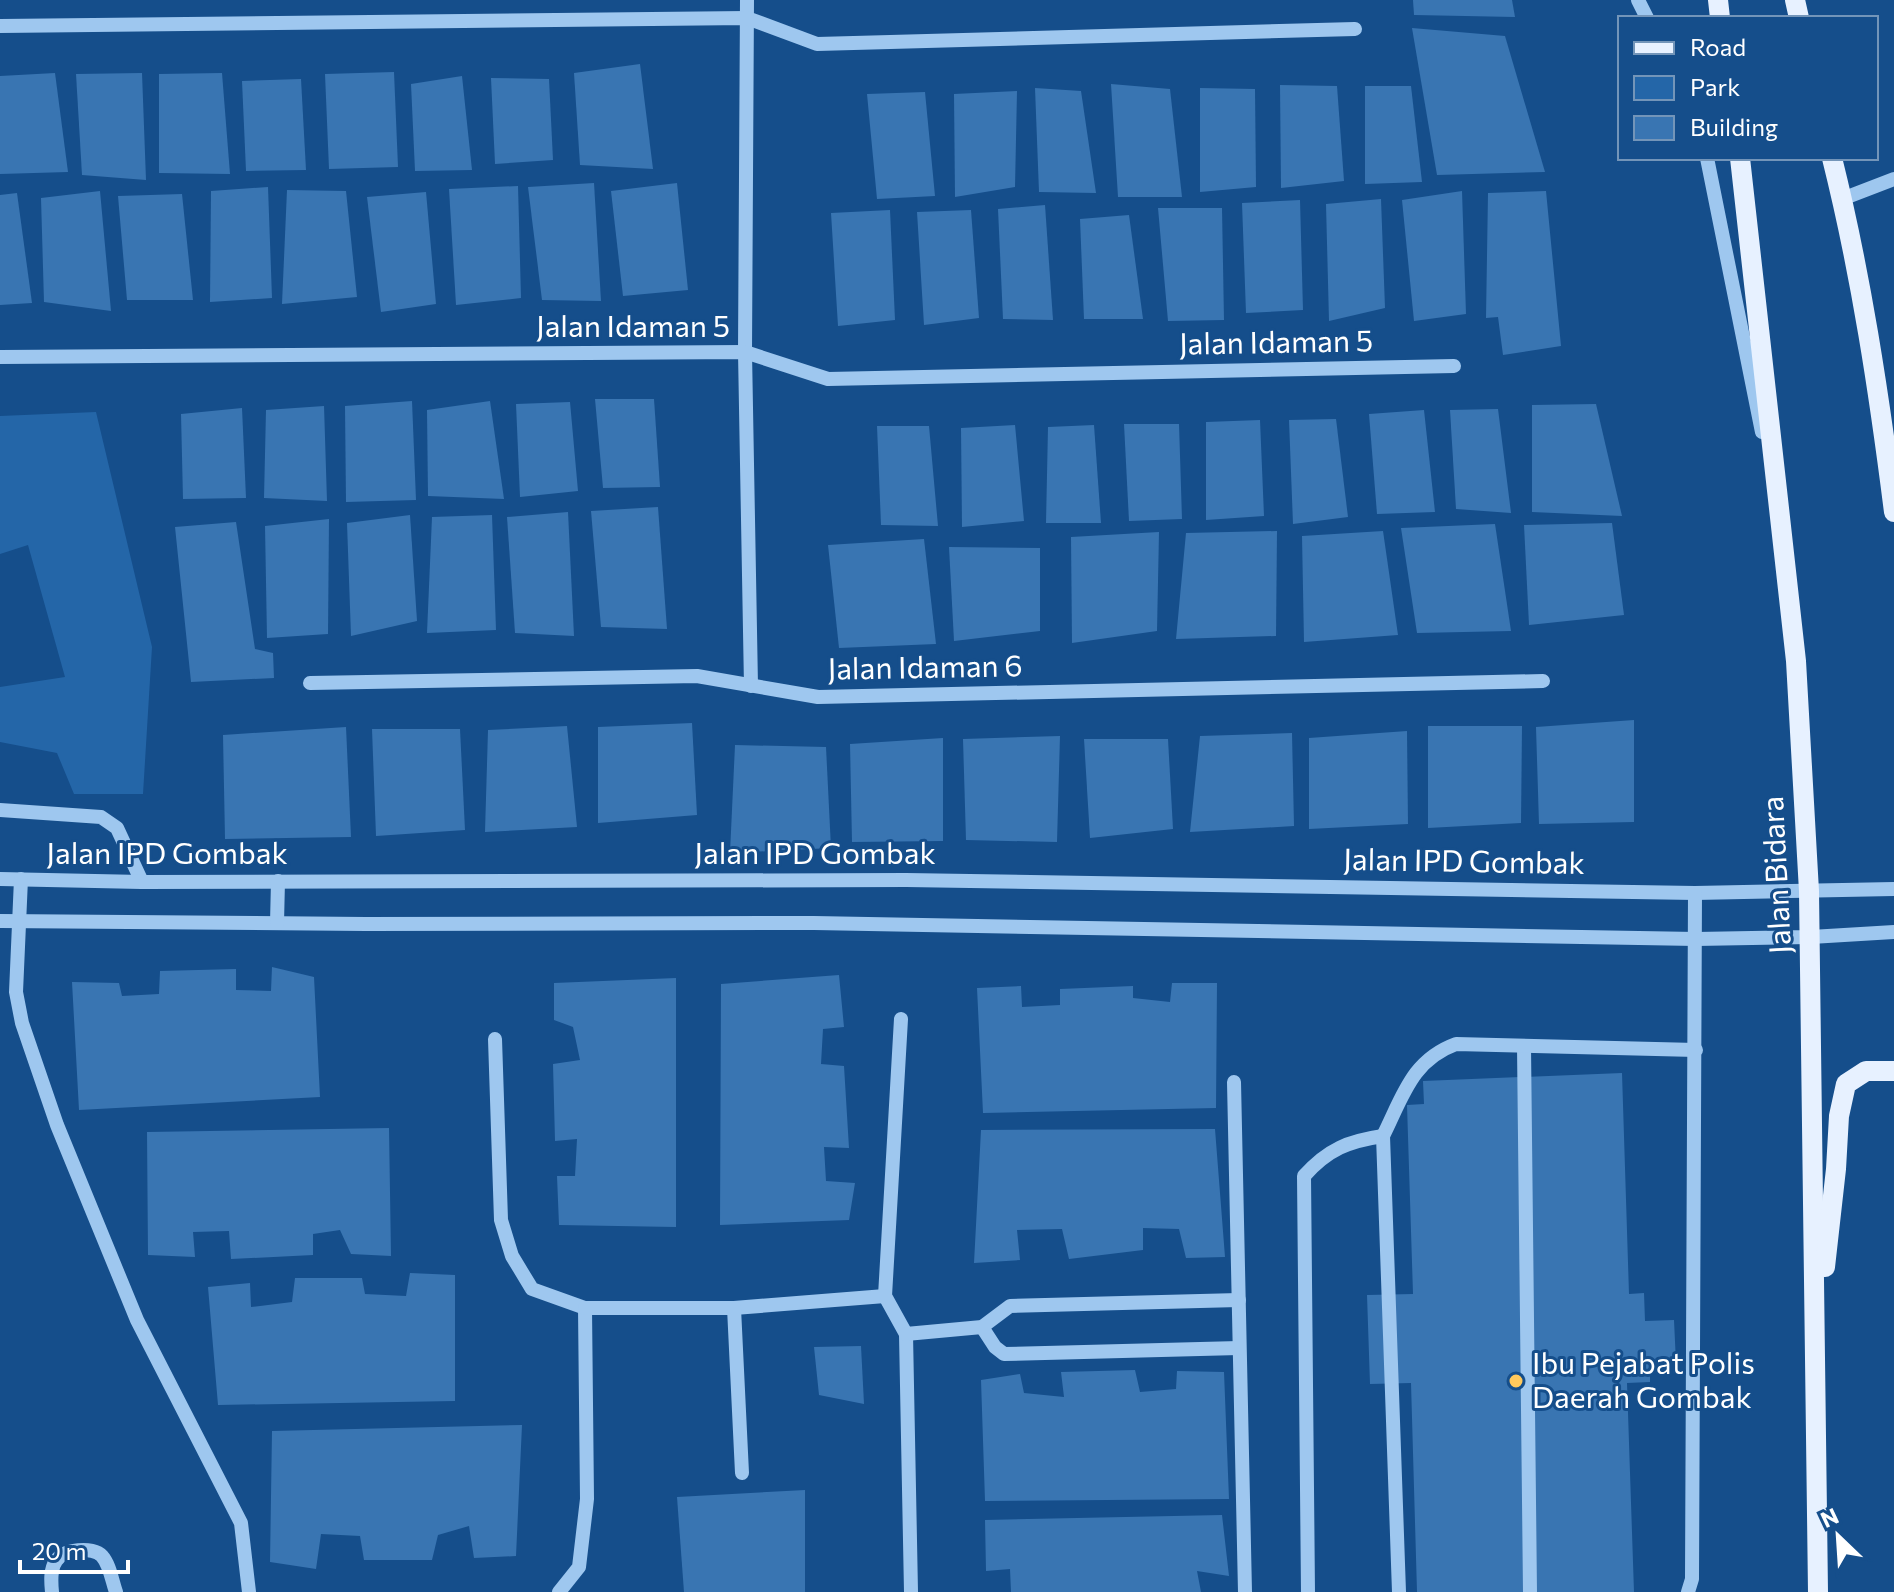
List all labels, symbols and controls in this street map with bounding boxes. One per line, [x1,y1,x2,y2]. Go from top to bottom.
legend [1618,16,1878,160]
text: Road [1690,32,1746,61]
text: Park [1690,72,1740,101]
text: Building [1690,112,1778,141]
street label: Jalan Idaman 5 [536,306,730,343]
street label: Jalan Idaman 5 [1179,320,1373,361]
street label: Jalan Idaman 6 [827,645,1023,686]
street label: Jalan Bidara [1752,795,1797,955]
street label: Jalan IPD Gombak [46,833,288,870]
street label: Jalan IPD Gombak [694,833,936,870]
street label: Jalan IPD Gombak [1343,839,1585,880]
place label: Ibu Pejabat Polis Daerah Gombak [1532,1343,1755,1414]
marker: Ibu Pejabat Polis Daerah Gombak [1507,1372,1525,1390]
north arrow [1798,1496,1878,1576]
text: N [1816,1502,1843,1533]
scale bar [20,1524,128,1574]
text: 20 m [32,1536,86,1565]

